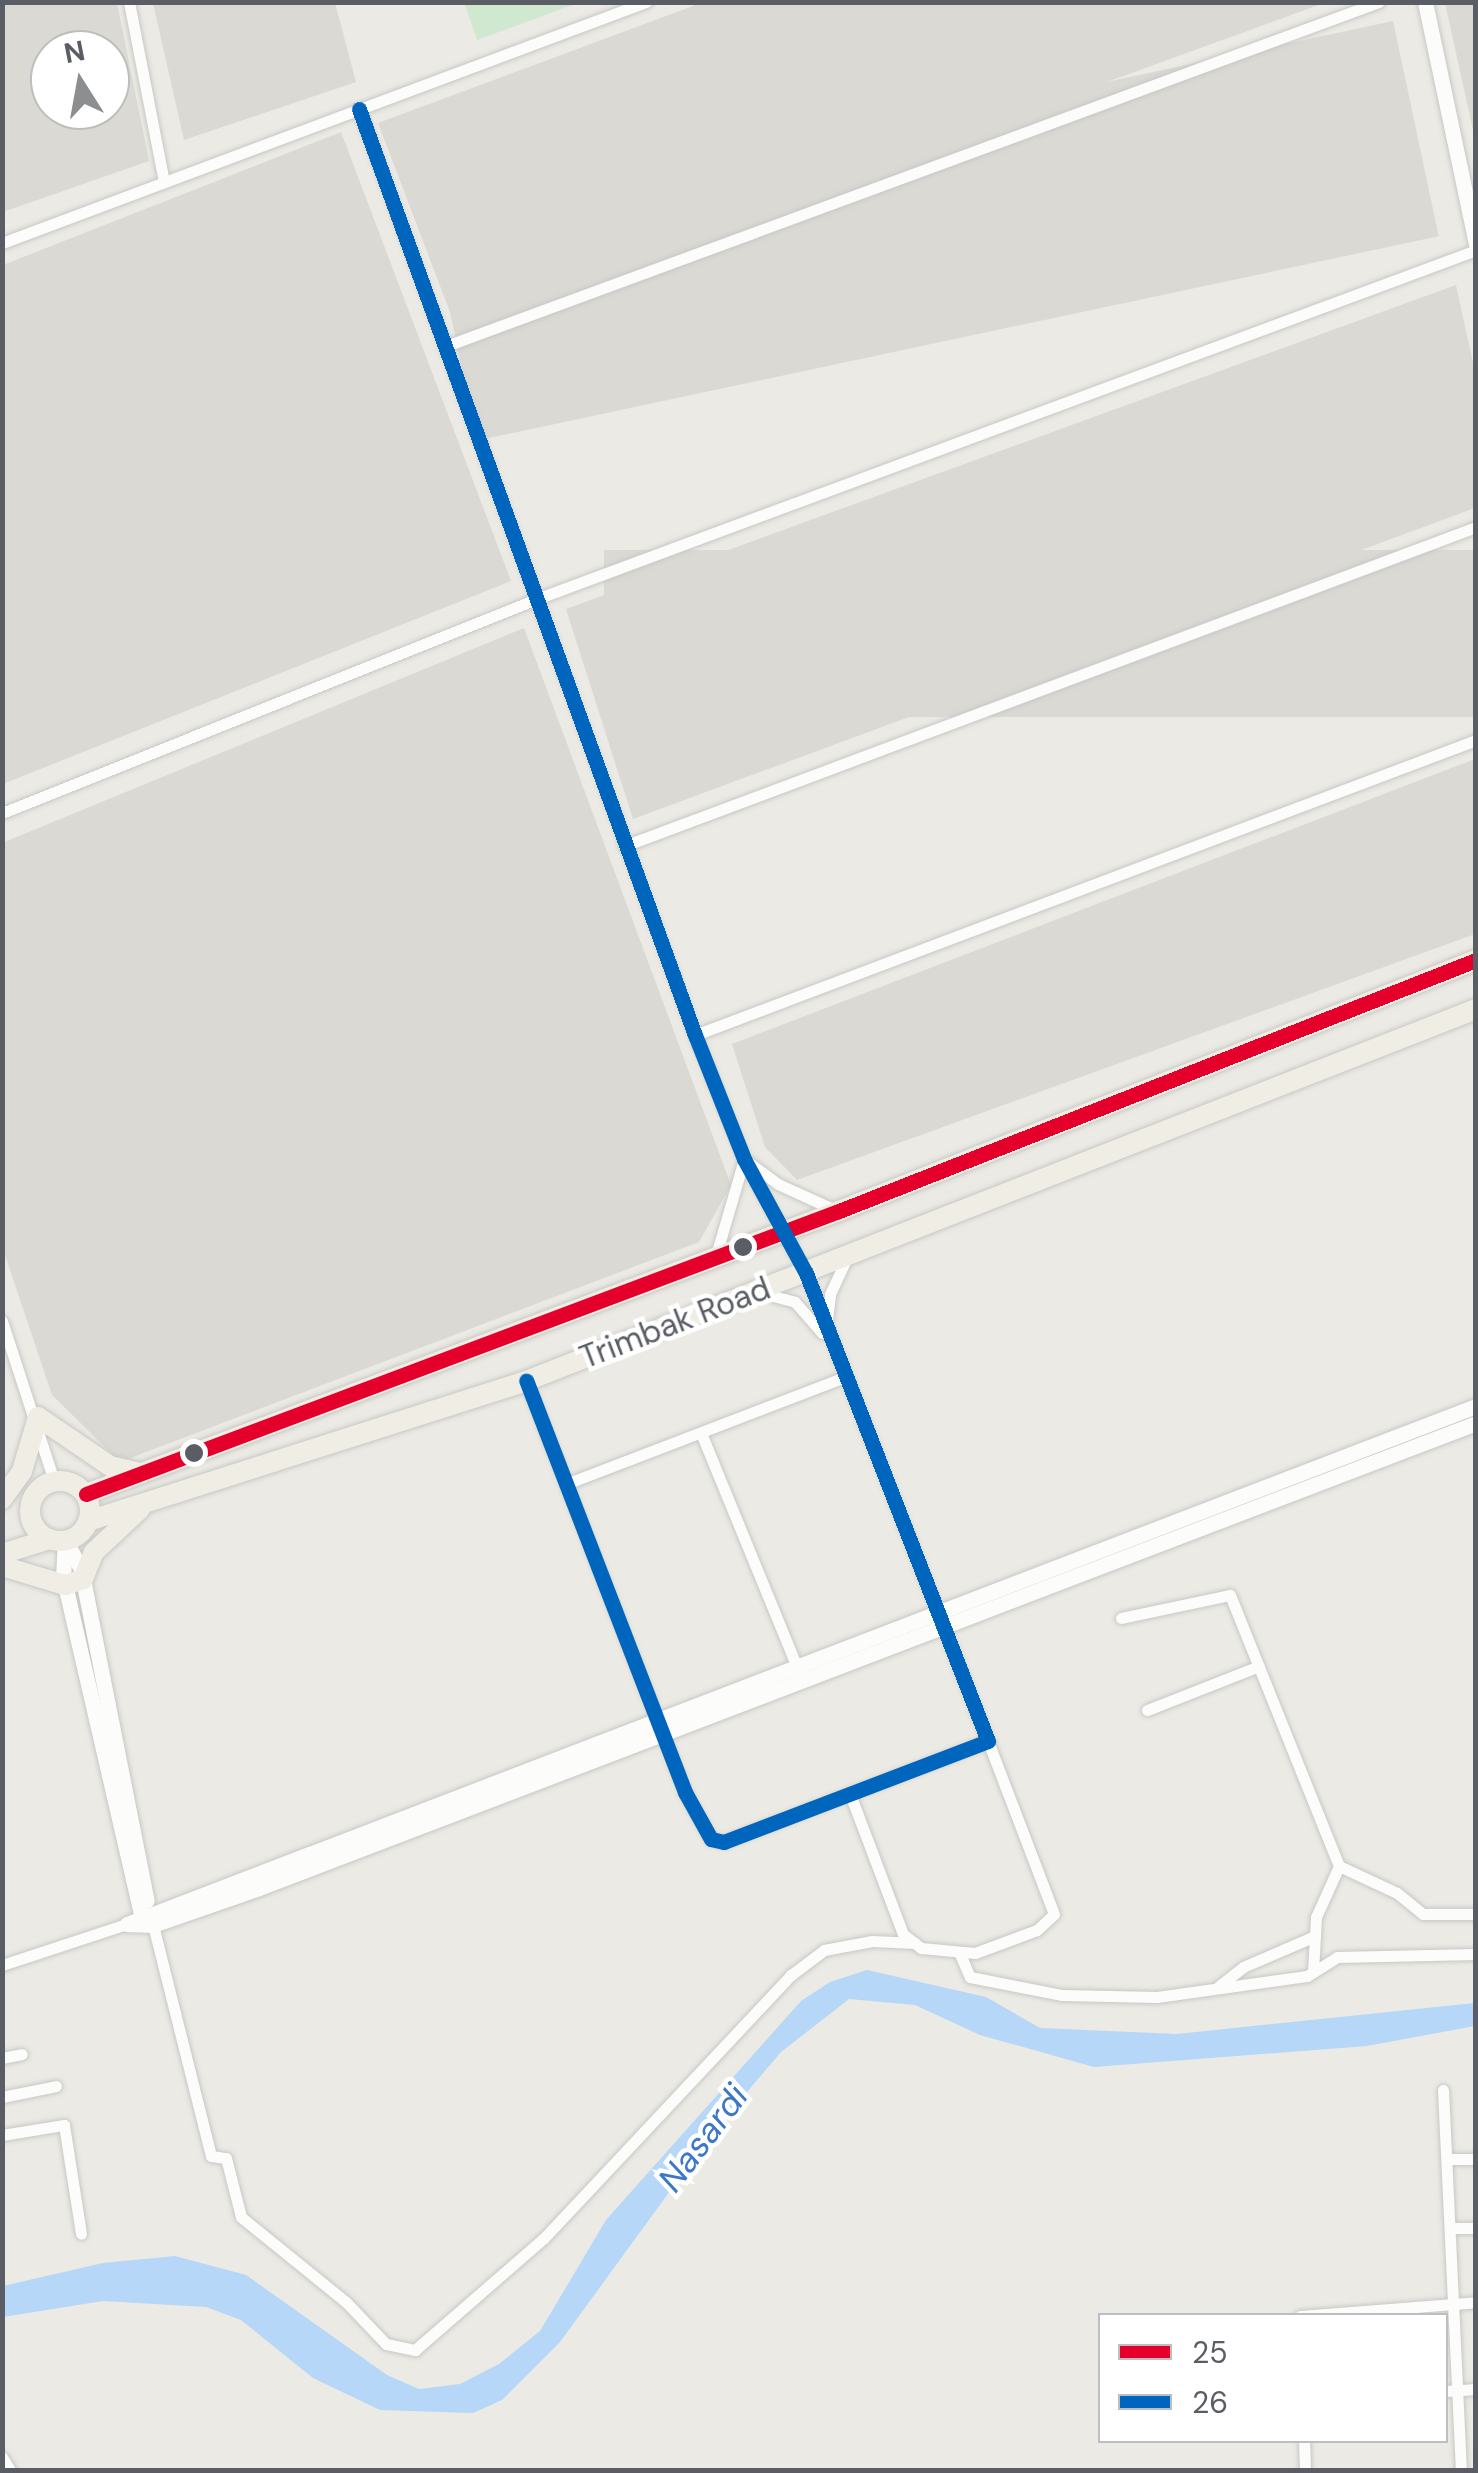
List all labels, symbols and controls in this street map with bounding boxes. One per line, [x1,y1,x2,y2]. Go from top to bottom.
north arrow [30,30,130,130]
text: N [61,32,88,72]
unlabelled marker [733,1237,753,1257]
street label: Trimbak Road [574,1269,776,1377]
unlabelled marker [184,1443,204,1463]
water label: Nasardi [649,2076,757,2200]
legend [1098,2313,1448,2443]
text: 25 [1192,2333,1228,2372]
text: 26 [1192,2383,1228,2422]

